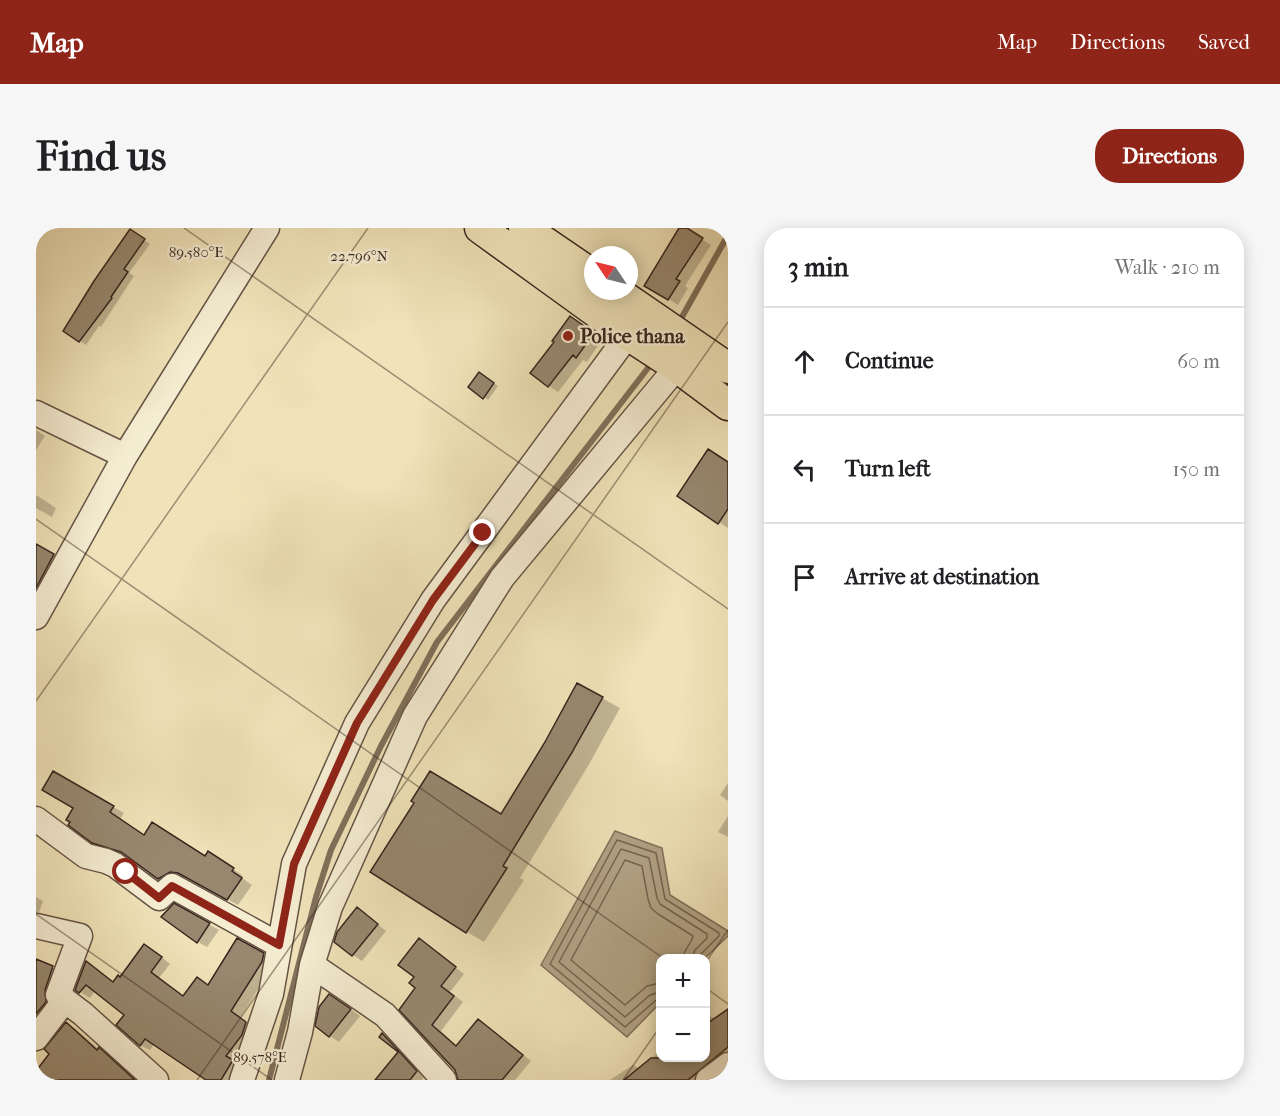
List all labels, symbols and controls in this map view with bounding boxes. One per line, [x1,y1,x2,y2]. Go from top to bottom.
text: Map [30,26,84,59]
text: Map [997,30,1037,54]
text: Directions [1070,30,1165,54]
text: Saved [1198,30,1250,54]
button: Directions [1095,129,1244,183]
text: Find us [36,132,166,181]
text: 89.580°E [169,243,223,261]
north arrow [584,246,638,300]
text: 22.796°N [330,247,388,265]
text: 3 min [788,252,849,283]
text: Walk · 210 m [1115,256,1220,279]
place label: Police thana [580,325,685,348]
marker: Police thana [561,329,575,343]
icon: ahead [788,345,821,378]
text: Continue [845,348,934,374]
text: 60 m [1177,350,1220,373]
icon: left [788,453,821,486]
text: Turn left [845,456,931,482]
text: 150 m [1172,458,1220,481]
route end [469,519,495,545]
icon: arrive [788,561,821,594]
text: Arrive at destination [845,564,1039,590]
route start [112,858,138,884]
map controls [656,954,710,1062]
button: + [656,954,710,1008]
button: − [656,1008,710,1062]
text: 89.578°E [233,1048,287,1066]

